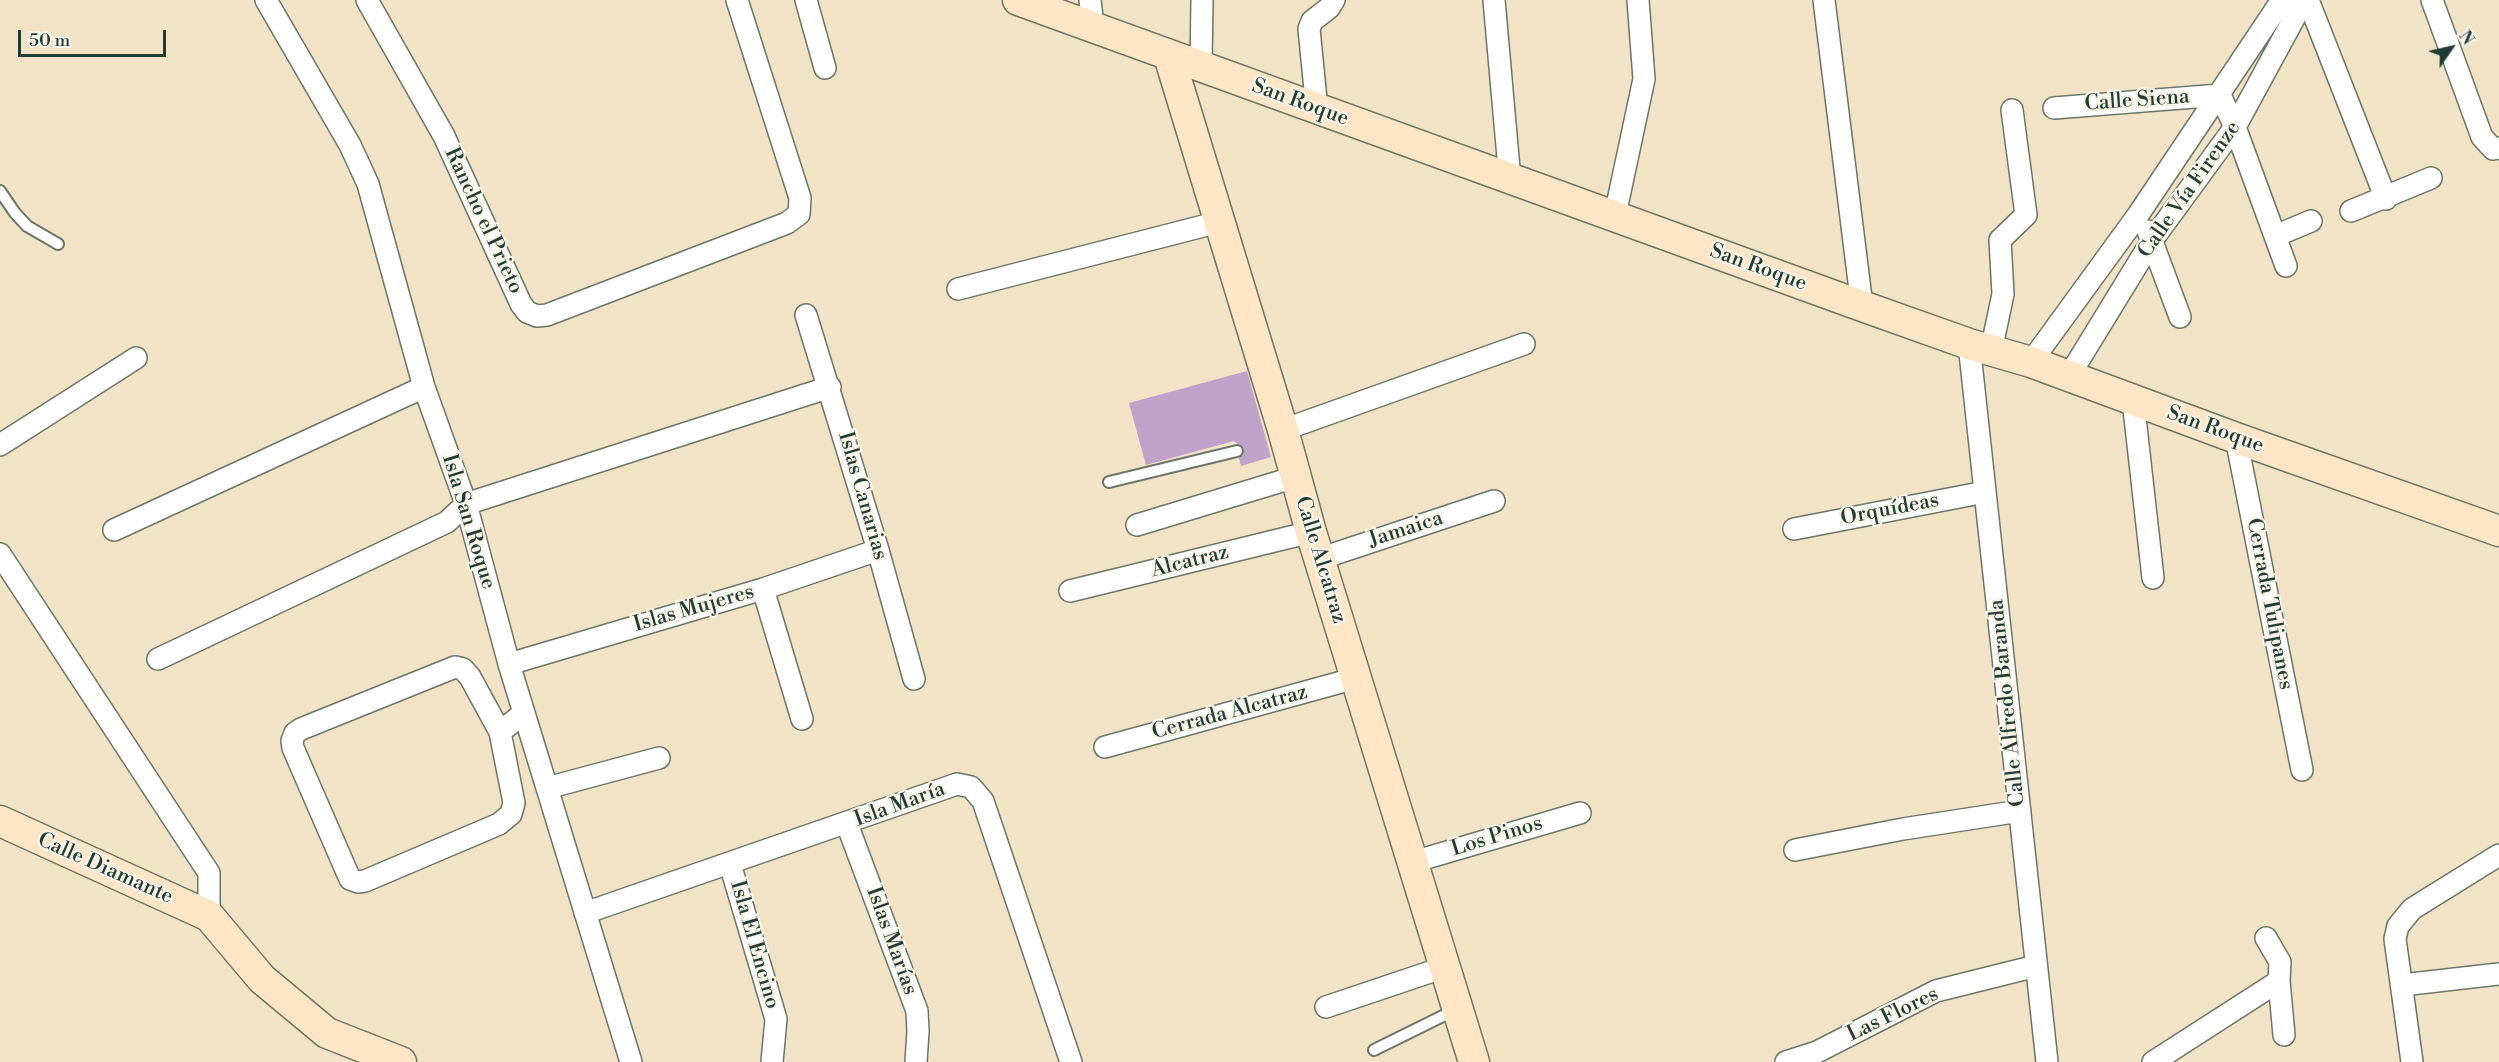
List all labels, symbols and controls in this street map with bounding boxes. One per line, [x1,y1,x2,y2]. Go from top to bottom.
scale bar [21,18,170,56]
north arrow [2421,18,2481,78]
text: N [2454,27,2478,49]
text: 50 m [29,29,70,52]
street label: San Roque [1248,74,1352,132]
street label: Calle Siena [2084,85,2190,117]
street label: Calle Vía Firenze [2133,117,2247,263]
street label: Rancho el Prieto [438,144,528,298]
street label: San Roque [1706,239,1810,297]
street label: San Roque [2163,401,2267,459]
street label: Islas Canarias [832,429,892,563]
street label: Isla San Roque [436,452,500,592]
street label: Orquídeas [1839,488,1941,532]
street label: Calle Alcatraz [1289,493,1351,627]
street label: Jamaica [1366,506,1446,554]
street label: Cerrada Tulipanes [2240,516,2298,692]
street label: Alcatraz [1149,540,1231,584]
street label: Islas Mujeres [631,580,757,638]
street label: Calle Alfredo Baranda [1985,598,2031,808]
street label: Cerrada Alcatraz [1149,680,1311,746]
street label: Isla María [851,777,949,833]
street label: Los Pinos [1448,811,1546,863]
street label: Calle Diamante [33,828,177,910]
street label: Isla El Encino [724,878,784,1012]
street label: Islas Marías [860,884,922,998]
street label: Las Flores [1843,982,1943,1048]

